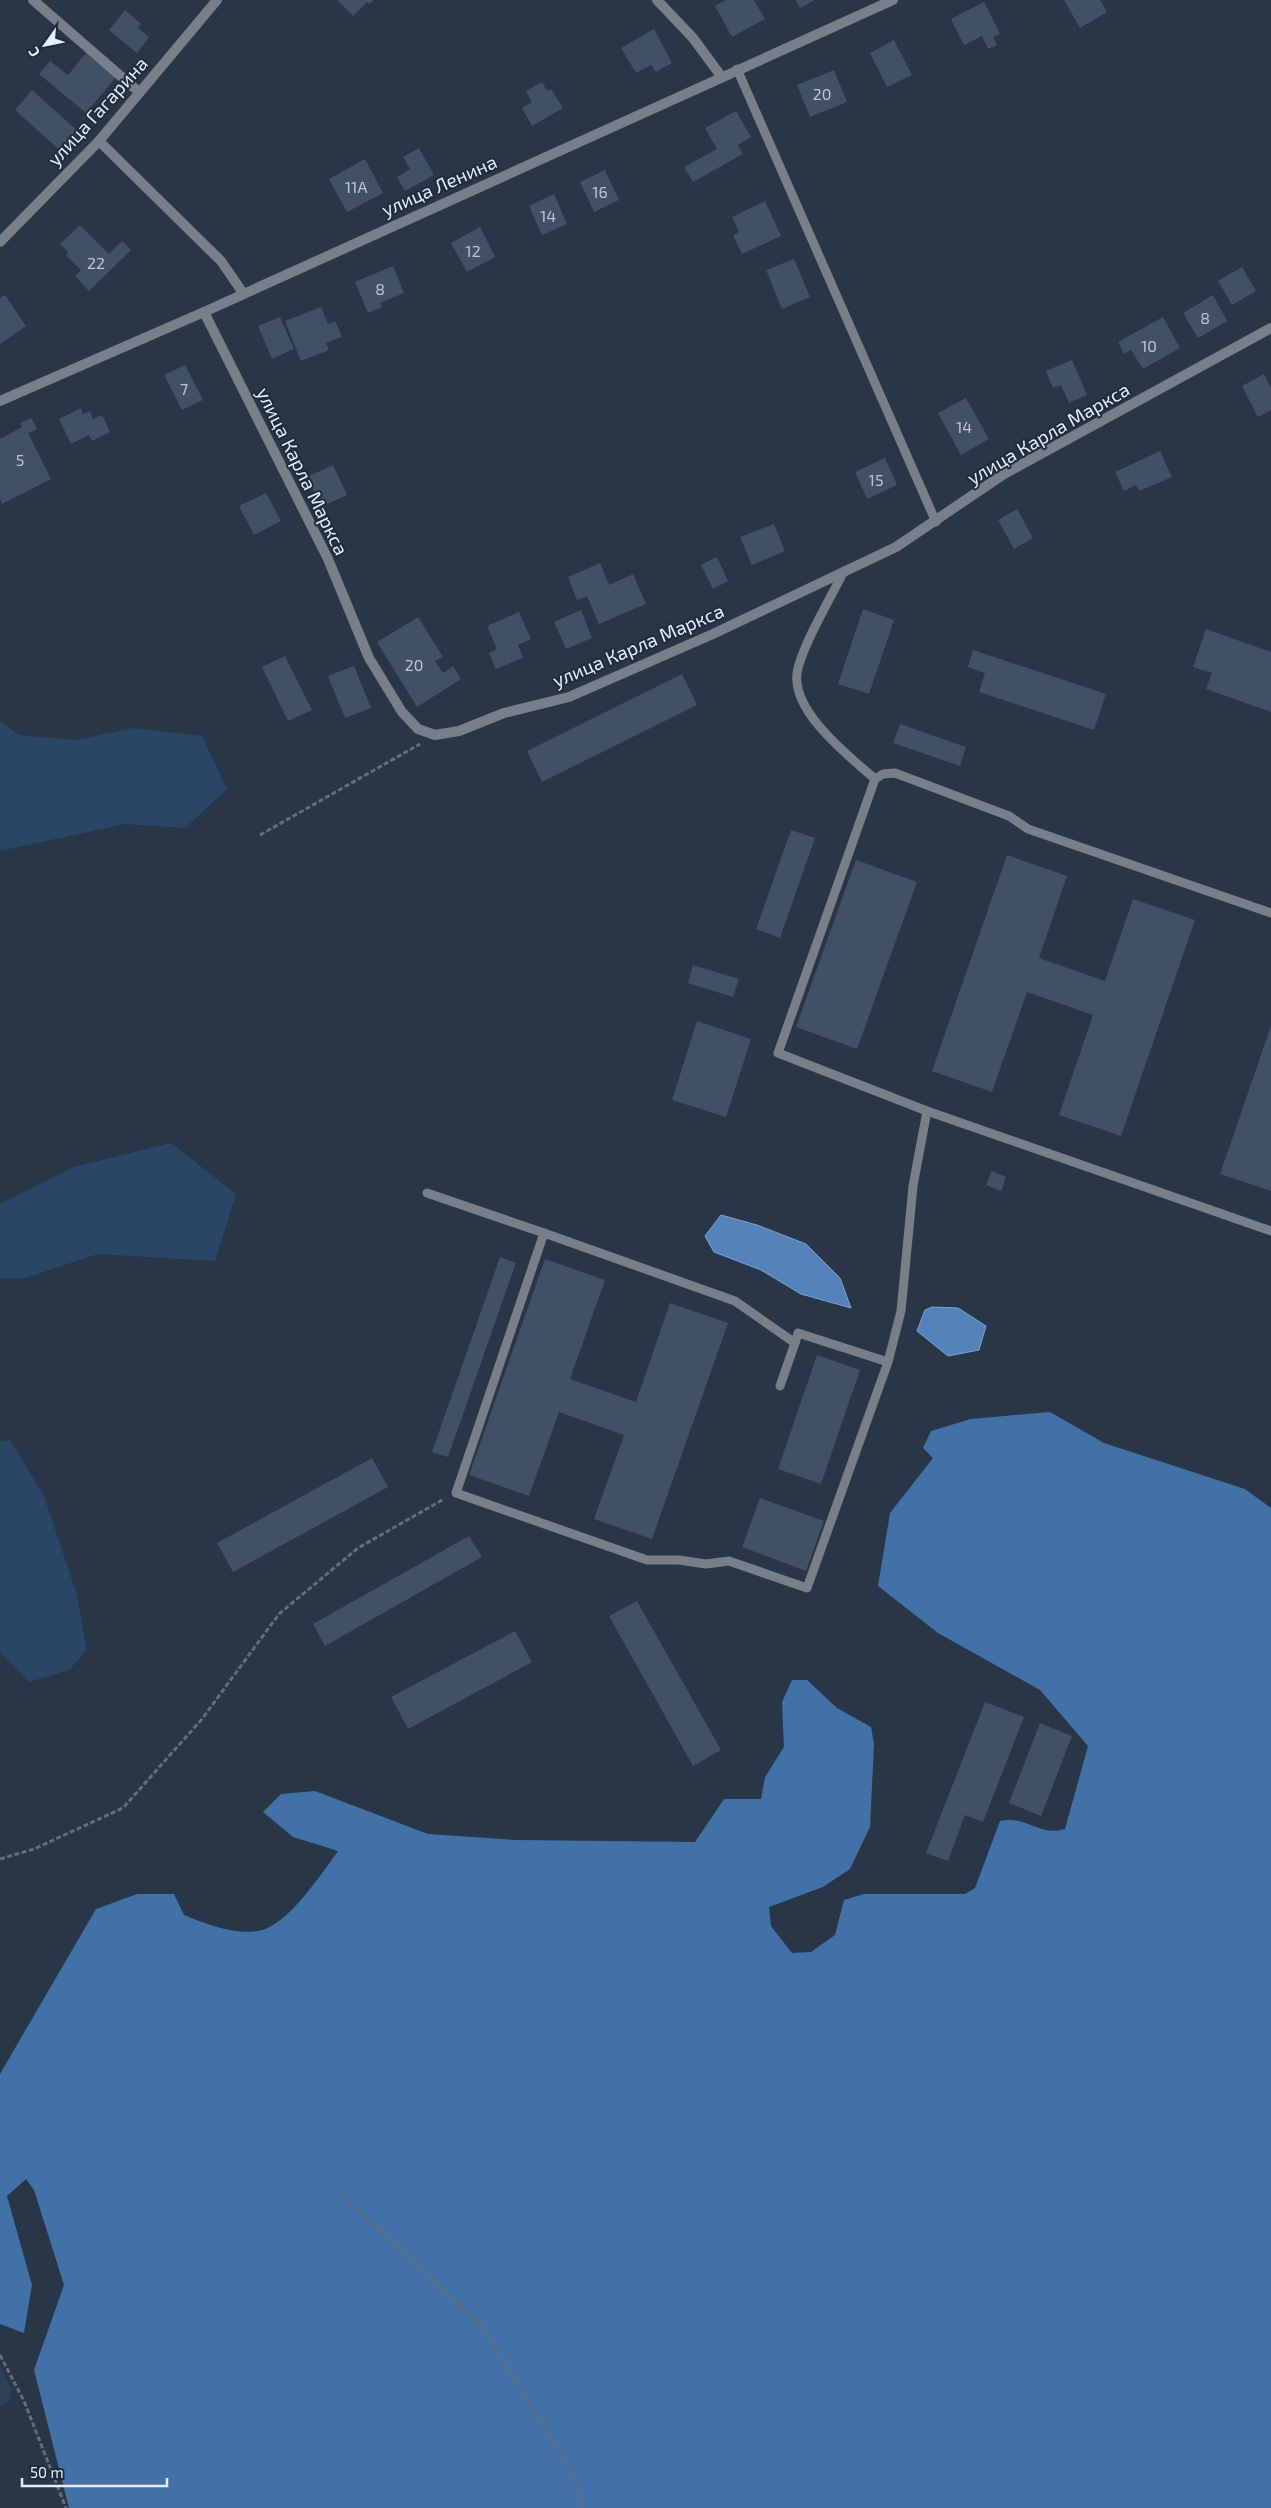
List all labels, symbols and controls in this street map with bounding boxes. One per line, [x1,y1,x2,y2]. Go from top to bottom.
north arrow [20,20,70,70]
text: С [24,44,43,60]
street label: улица Гагарина [42,52,153,171]
house number: 20 [813,84,831,103]
street label: улица Ленина [378,149,501,222]
house number: 11А [345,177,367,196]
house number: 16 [592,182,608,201]
house number: 14 [540,206,556,225]
house number: 12 [465,241,481,260]
house number: 22 [87,253,105,272]
house number: 8 [375,279,385,298]
house number: 8 [1200,308,1210,327]
house number: 10 [1141,336,1157,355]
street label: улица Карла Маркса [963,377,1134,490]
house number: 7 [180,379,188,398]
street label: улица Карла Маркса [251,383,354,559]
house number: 14 [956,417,972,436]
house number: 5 [16,450,24,469]
house number: 15 [869,470,883,489]
street label: улица Карла Маркса [549,598,728,692]
house number: 20 [405,655,423,674]
scale bar [22,2456,168,2488]
text: 50 m [30,2463,64,2481]

